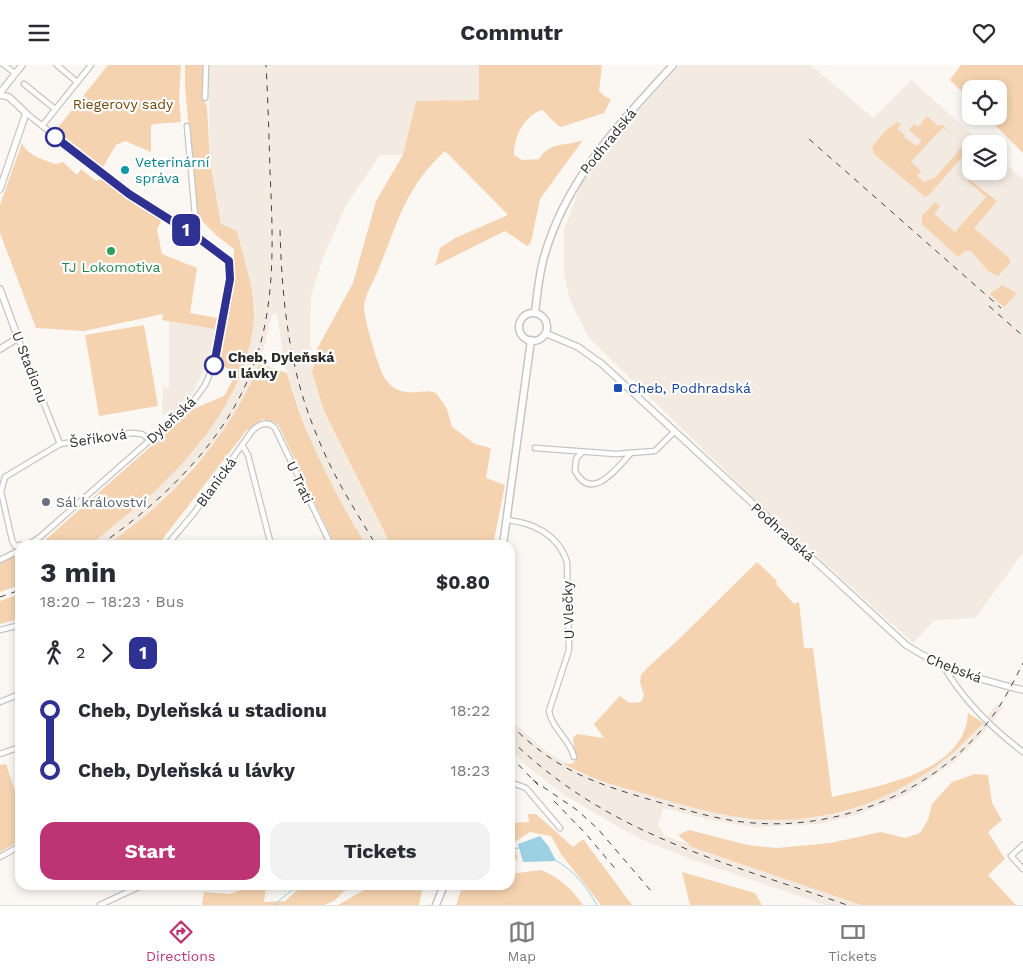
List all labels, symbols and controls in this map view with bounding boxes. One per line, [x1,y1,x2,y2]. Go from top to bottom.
icon: menu [25,19,53,47]
icon: heart [970,19,998,47]
text: Commutr [460,20,563,45]
map controls [962,80,1007,180]
button: locate [962,80,1007,125]
park label: Riegerovy sady [73,96,174,112]
street label: Podhradská [577,105,639,177]
unlabelled marker [45,127,65,147]
button: layers [962,135,1007,180]
place label: Veterinární správa [135,154,210,186]
marker: Veterinární správa [119,164,131,176]
line badge: 1 [170,214,202,246]
text: 1 [182,219,190,240]
marker: TJ Lokomotiva [105,245,117,257]
place label: TJ Lokomotiva [62,259,160,275]
street label: U Stadionu [9,329,51,405]
place label: Cheb, Dyleňská u lávky [228,349,335,381]
marker: Cheb, Dyleňská u lávky [204,355,224,375]
place label: Cheb, Podhradská [628,380,751,396]
marker: Cheb, Podhradská [612,382,624,394]
street label: Dyleňská [143,393,199,447]
street label: Šeříková [68,426,128,450]
street label: Blanická [193,454,239,510]
street label: U Trati [283,458,317,506]
place label: Sál království [56,494,147,510]
marker: Sál království [40,496,52,508]
street label: Podhradská [748,499,818,565]
text: 3 min [40,556,116,589]
text: $0.80 [436,571,490,594]
street label: U Vlečky [559,580,577,640]
text: 18:20 – 18:23 · Bus [40,592,184,611]
icon: walk [40,639,68,667]
icon: forward [93,639,121,667]
text: 1 [139,642,147,663]
text: 2 [76,643,85,662]
street label: Chebská [924,650,984,686]
text: Cheb, Dyleňská u stadionu [78,699,327,722]
text: 18:22 [451,701,490,720]
text: Cheb, Dyleňská u lávky [78,759,295,782]
text: 18:23 [451,761,490,780]
button: Start [40,822,260,880]
button: Tickets [270,822,490,880]
tab: Directions [146,918,215,964]
tab: Map [508,918,536,964]
tab: Tickets [828,918,877,964]

